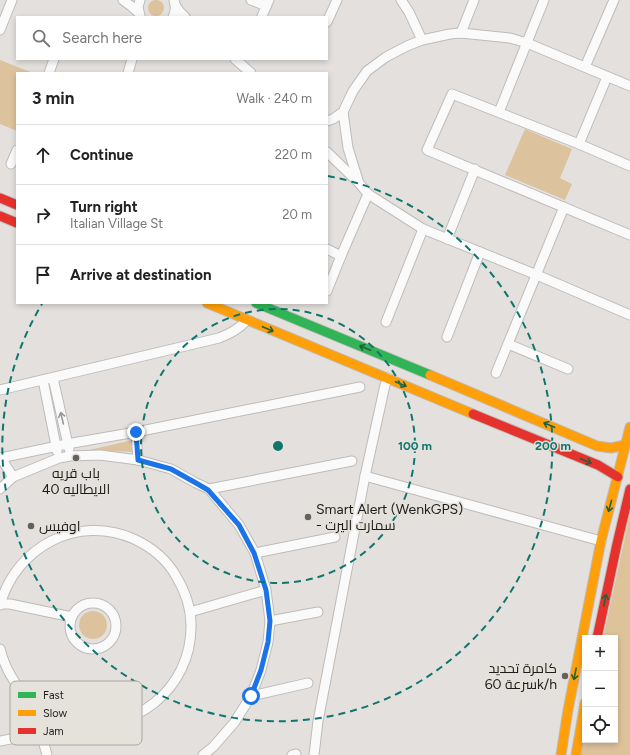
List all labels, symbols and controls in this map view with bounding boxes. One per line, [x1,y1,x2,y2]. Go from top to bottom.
search box [16,16,328,60]
icon: search [30,27,52,49]
text: Search here [62,29,142,47]
text: 3 min [32,88,74,108]
text: Walk · 240 m [237,91,312,106]
icon: ahead [32,144,54,166]
text: Continue [70,146,133,164]
text: 220 m [275,147,312,162]
text: Turn right [70,198,138,216]
icon: right [32,204,54,226]
text: 20 m [282,207,312,222]
text: Italian Village St [70,216,163,231]
icon: arrive [32,264,54,286]
text: Arrive at destination [70,266,211,284]
one-way arrow [262,325,274,333]
one-way arrow [359,344,371,351]
one-way arrow [395,381,407,388]
one-way arrow [57,412,65,425]
one-way arrow [543,421,555,429]
route end [127,423,145,441]
centre of rings [271,439,285,453]
text: 100 m [398,439,432,453]
text: 200 m [535,439,571,453]
marker: باب قريه الايطاليه 40 [71,453,81,463]
one-way arrow [580,457,592,465]
place label: باب قريه الايطاليه 40 [42,465,110,498]
one-way arrow [606,499,614,512]
place label: Smart Alert (WenkGPS) - سمارت اليرت [316,501,463,534]
marker: Smart Alert (WenkGPS) - سمارت اليرت [303,512,313,522]
place label: اوفيس [39,518,80,535]
marker: اوفيس [26,521,36,531]
one-way arrow [601,594,609,607]
map controls [582,635,618,743]
button: + [582,635,618,671]
place label: كامرة تحديد سرعة 60k/h [485,660,557,693]
one-way arrow [571,667,579,680]
marker: كامرة تحديد سرعة 60k/h [560,671,570,681]
button: − [582,671,618,707]
legend [10,681,142,745]
route start [242,687,260,705]
text: Fast [43,689,64,702]
text: Slow [43,707,67,720]
button: locate [582,707,618,743]
text: Jam [43,725,64,738]

